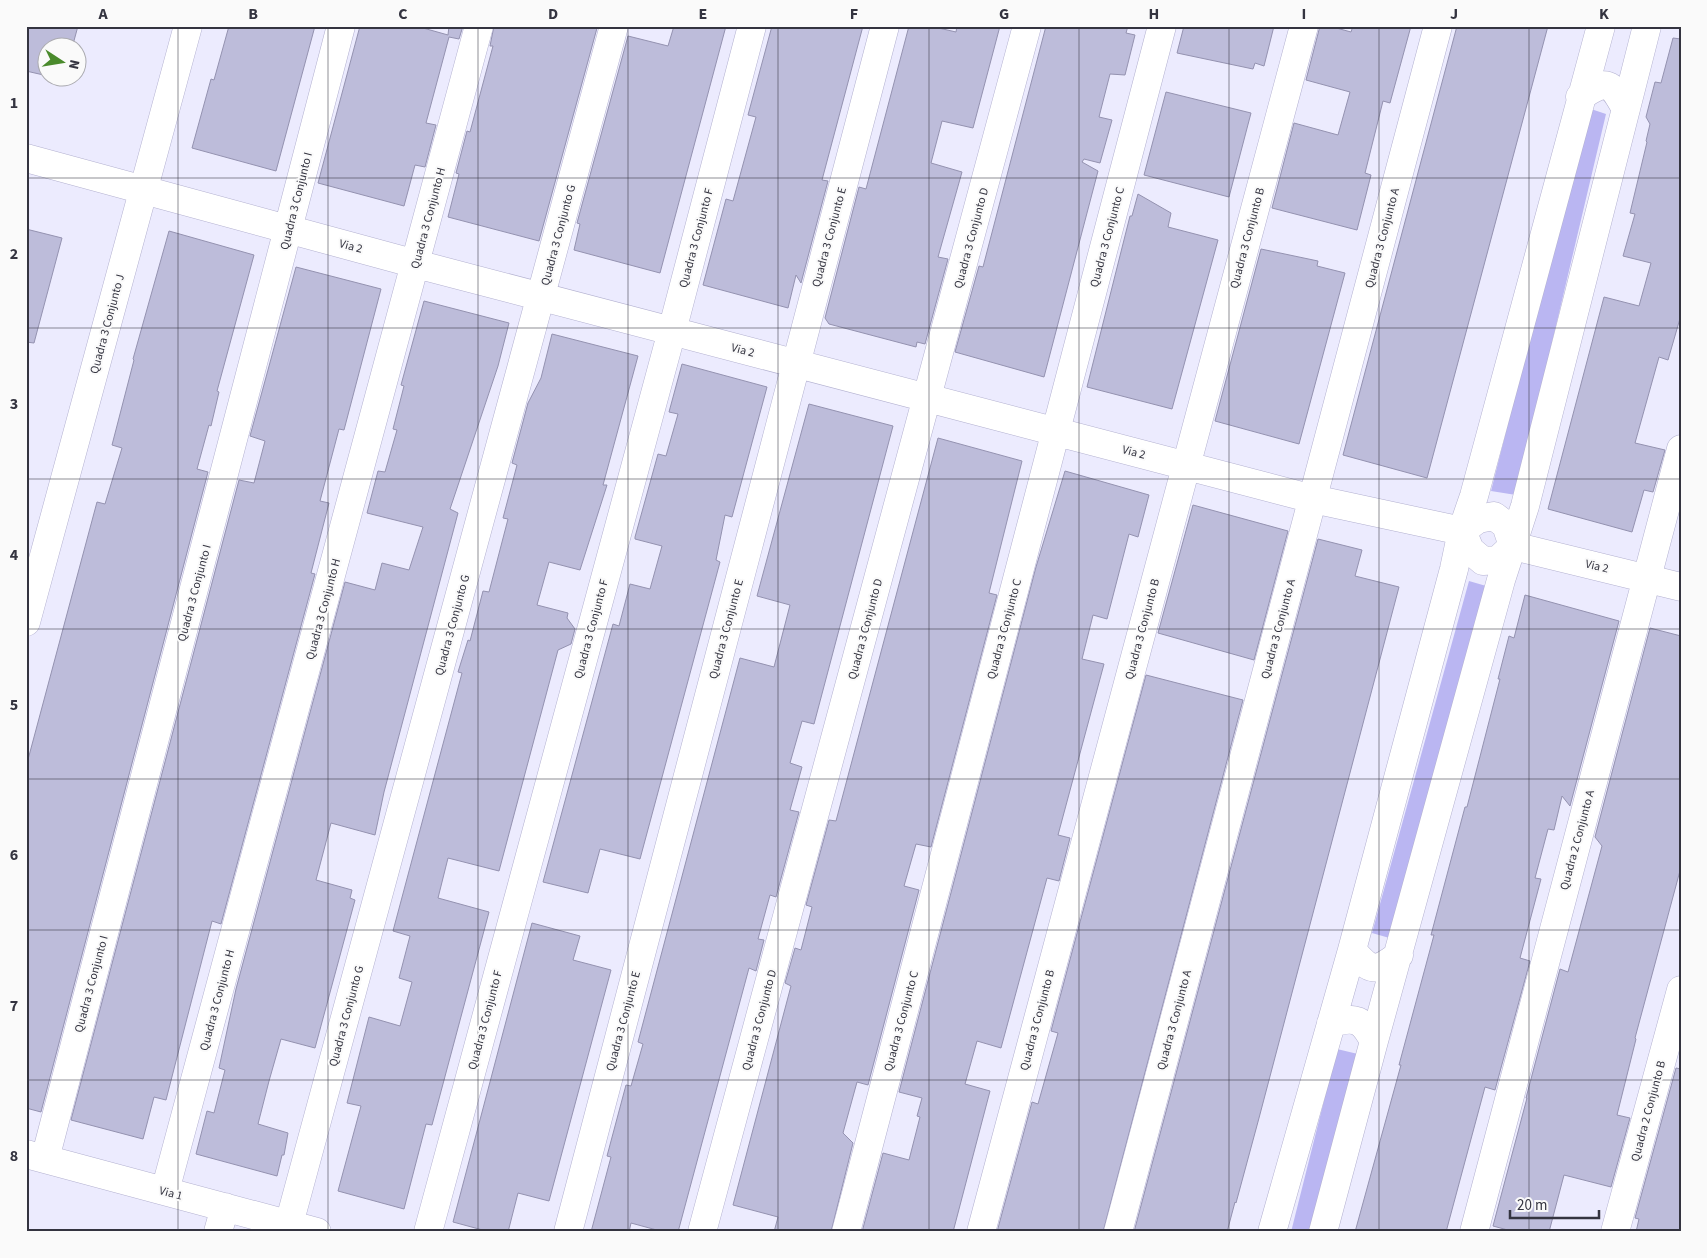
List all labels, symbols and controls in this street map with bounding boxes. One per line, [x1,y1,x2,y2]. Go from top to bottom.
text: A [97,3,108,25]
text: B [248,3,258,25]
text: C [398,3,408,25]
text: D [548,3,558,25]
text: E [699,3,707,25]
text: F [850,3,858,25]
text: G [999,3,1009,25]
text: H [1149,3,1159,25]
text: I [1302,3,1306,25]
text: J [1450,3,1458,25]
text: K [1599,3,1609,25]
north arrow [38,38,88,88]
text: N [63,58,84,71]
text: 1 [10,92,18,114]
street label: Quadra 3 Conjunto I [276,151,317,252]
street label: Quadra 3 Conjunto H [407,165,450,271]
street label: Quadra 3 Conjunto G [537,183,580,288]
street label: Quadra 3 Conjunto E [808,185,851,289]
street label: Quadra 3 Conjunto C [1086,185,1129,289]
street label: Quadra 3 Conjunto F [675,186,718,290]
street label: Quadra 3 Conjunto D [950,186,993,291]
street label: Quadra 3 Conjunto B [1226,186,1269,290]
street label: Quadra 3 Conjunto A [1361,186,1404,290]
street label: Via 2 [337,235,364,258]
text: 2 [10,243,18,265]
street label: Quadra 3 Conjunto J [86,272,129,376]
street label: Via 2 [729,339,756,362]
text: 3 [10,393,18,415]
street label: Via 2 [1120,441,1147,464]
street label: Quadra 3 Conjunto I [173,543,216,644]
text: 4 [10,544,19,566]
street label: Quadra 3 Conjunto H [302,556,345,662]
street label: Via 2 [1584,556,1610,577]
street label: Quadra 3 Conjunto G [431,573,474,678]
street label: Quadra 3 Conjunto F [570,577,613,681]
street label: Quadra 3 Conjunto E [705,577,748,681]
street label: Quadra 3 Conjunto D [844,577,887,682]
street label: Quadra 3 Conjunto C [983,577,1026,681]
street label: Quadra 3 Conjunto B [1121,577,1164,681]
street label: Quadra 3 Conjunto A [1257,577,1300,681]
text: 5 [10,694,18,716]
street label: Quadra 2 Conjunto A [1556,788,1599,892]
text: 6 [10,844,18,866]
street label: Quadra 3 Conjunto I [70,934,113,1035]
street label: Quadra 3 Conjunto H [196,947,239,1053]
street label: Quadra 3 Conjunto G [325,964,368,1069]
street label: Quadra 3 Conjunto F [464,968,507,1072]
street label: Quadra 3 Conjunto D [738,968,781,1073]
street label: Quadra 3 Conjunto B [1016,968,1059,1072]
street label: Quadra 3 Conjunto A [1153,968,1196,1072]
street label: Quadra 3 Conjunto E [602,969,645,1073]
street label: Quadra 3 Conjunto C [880,969,923,1073]
text: 7 [10,995,18,1017]
street label: Quadra 2 Conjunto B [1627,1059,1670,1163]
text: 8 [10,1145,18,1167]
street label: Via 1 [157,1182,184,1205]
scale bar [1510,1188,1598,1220]
text: 20 m [1517,1195,1547,1216]

